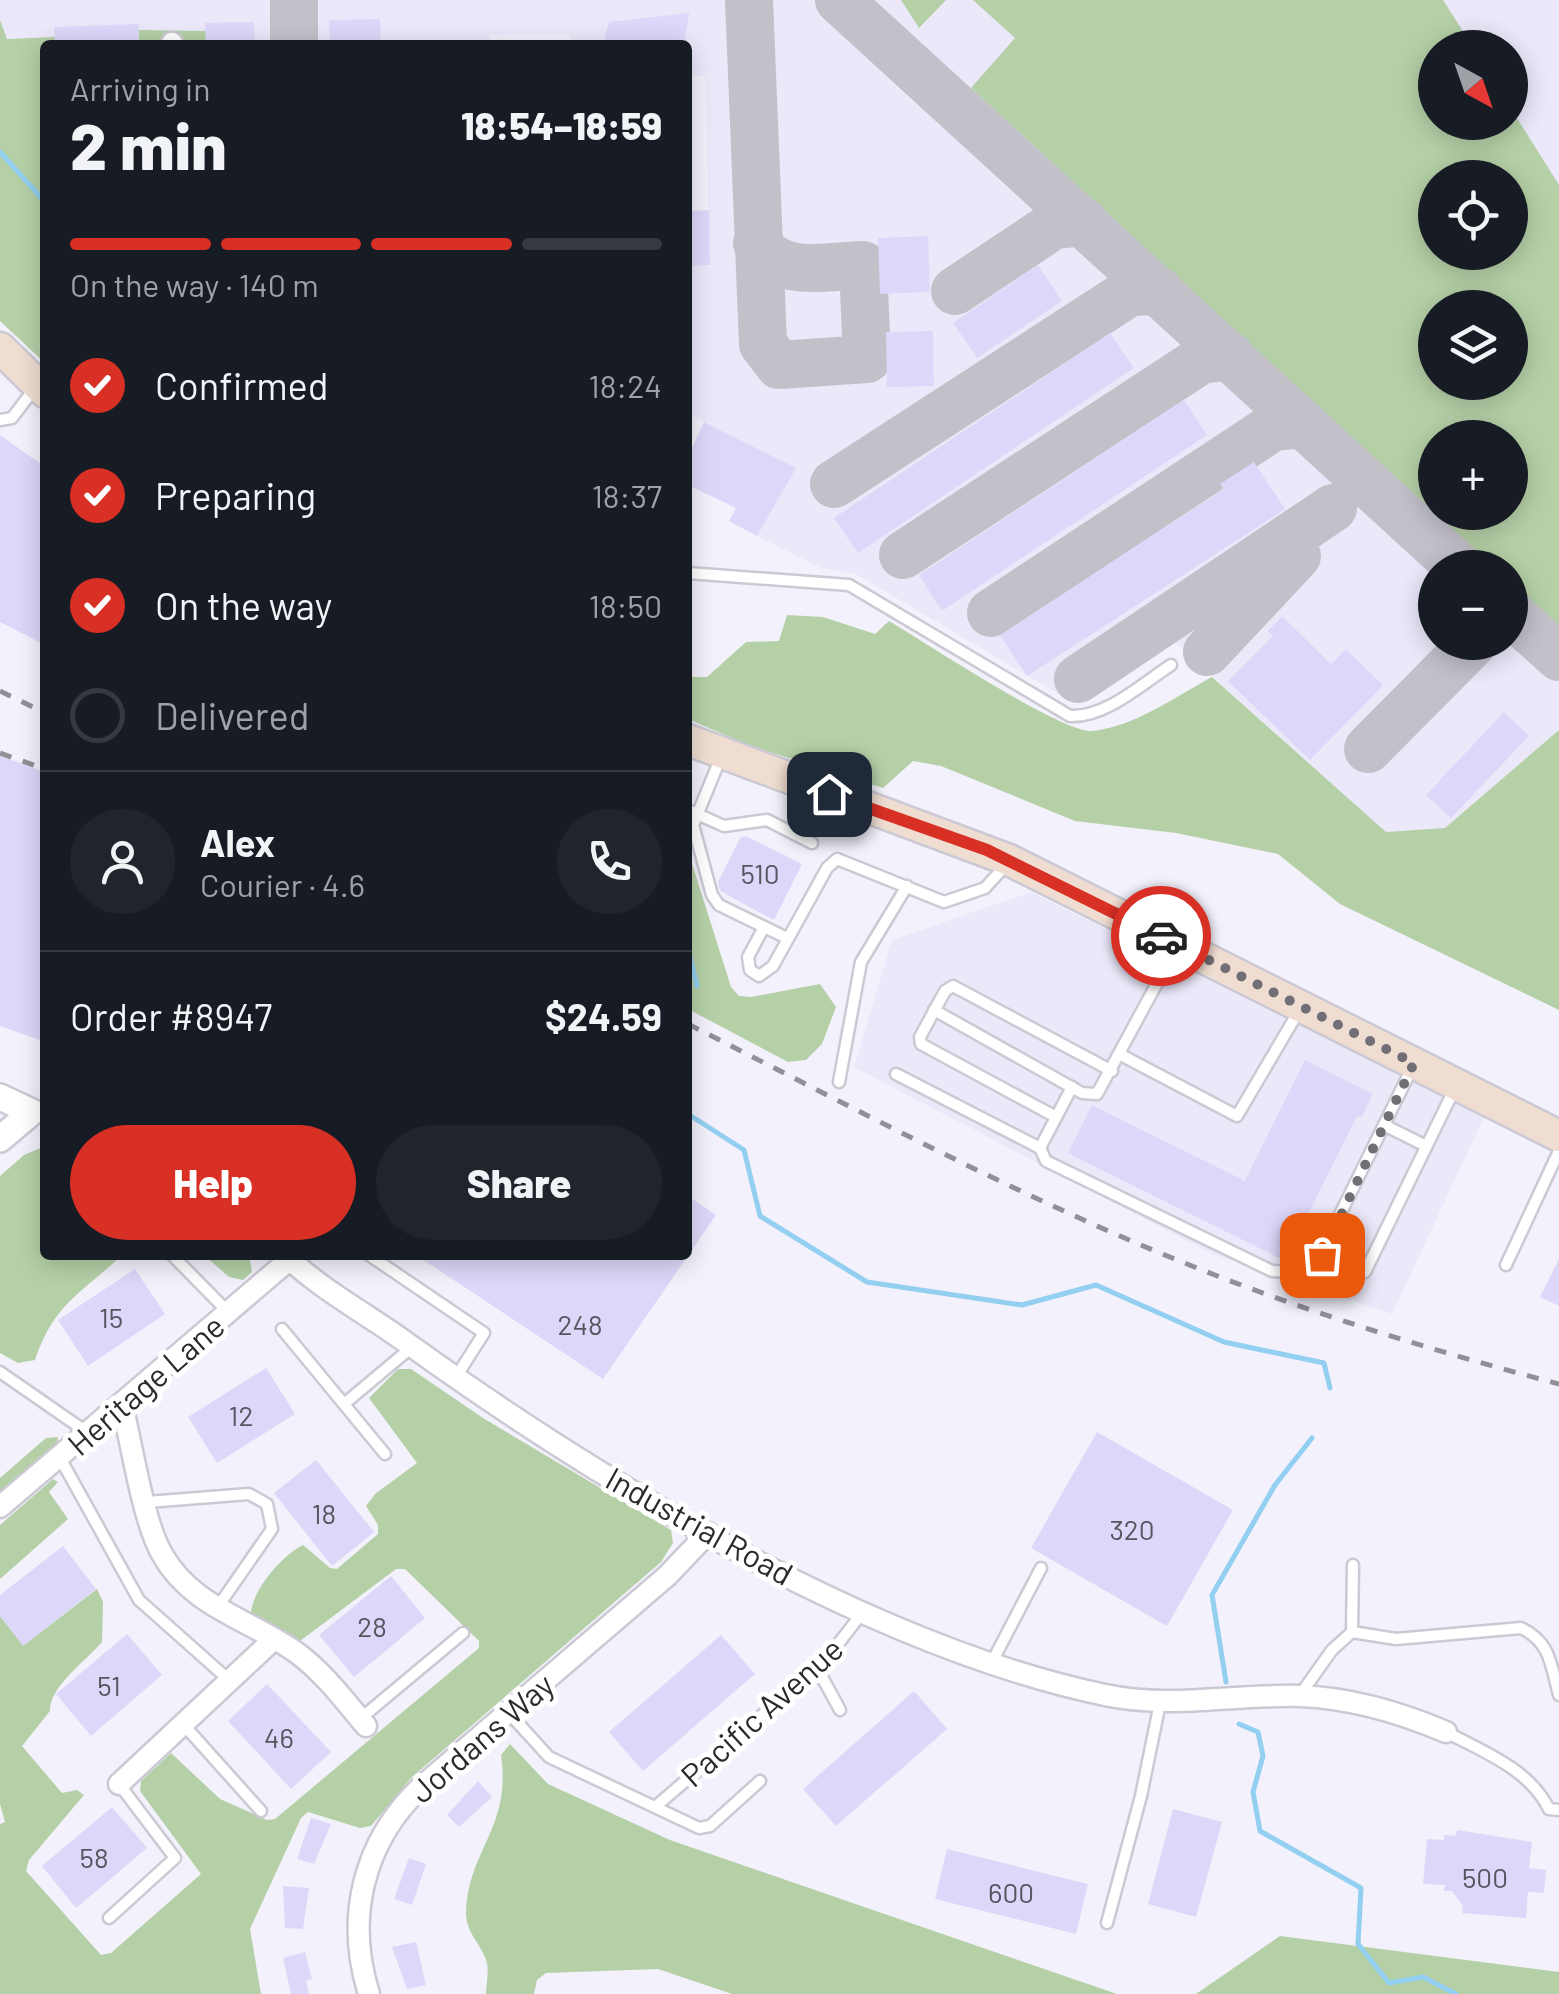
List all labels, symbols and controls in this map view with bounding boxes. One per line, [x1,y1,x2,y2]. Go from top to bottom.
north arrow [1418,30,1528,140]
map controls [1418,30,1528,660]
text: Arriving in [70,69,210,107]
text: 18:54–18:59 [461,102,662,148]
text: 2 min [70,105,227,183]
button: locate [1418,160,1528,270]
text: On the way · 140 m [70,265,319,303]
button: layers [1418,290,1528,400]
icon: check [70,358,125,413]
text: Confirmed [155,362,328,408]
text: 18:24 [588,366,662,404]
button: + [1418,420,1528,530]
icon: check [70,468,125,523]
text: Preparing [155,472,316,518]
text: 18:37 [592,476,662,514]
button: − [1418,550,1528,660]
icon: check [70,578,125,633]
text: On the way [155,582,332,628]
text: 18:50 [589,586,662,624]
text: Delivered [155,692,309,738]
pin [787,752,872,837]
icon: home [802,767,857,822]
button: person [70,809,175,914]
button: phone [557,809,662,914]
text: Alex [200,819,275,865]
house number: 510 [740,856,780,890]
text: Courier · 4.6 [200,865,365,903]
courier [1111,886,1211,986]
icon: car [1134,909,1189,964]
text: Order #8947 [70,993,272,1039]
text: $24.59 [545,993,662,1039]
button: Help [70,1125,356,1240]
button: Share [376,1125,662,1240]
pin [1280,1213,1365,1298]
icon: bag [1295,1228,1350,1283]
house number: 15 [99,1300,123,1334]
street label: Heritage Lane [59,1306,231,1462]
house number: 248 [557,1307,603,1341]
house number: 12 [229,1398,253,1432]
street label: Industrial Road [600,1458,800,1592]
house number: 18 [312,1496,336,1530]
house number: 320 [1109,1512,1155,1546]
house number: 28 [357,1609,387,1643]
street label: Pacific Avenue [672,1629,850,1793]
street label: Jordans Way [401,1664,561,1810]
house number: 51 [97,1668,121,1702]
house number: 46 [264,1720,294,1754]
house number: 58 [80,1840,108,1874]
house number: 500 [1462,1860,1508,1894]
house number: 600 [988,1875,1034,1909]

